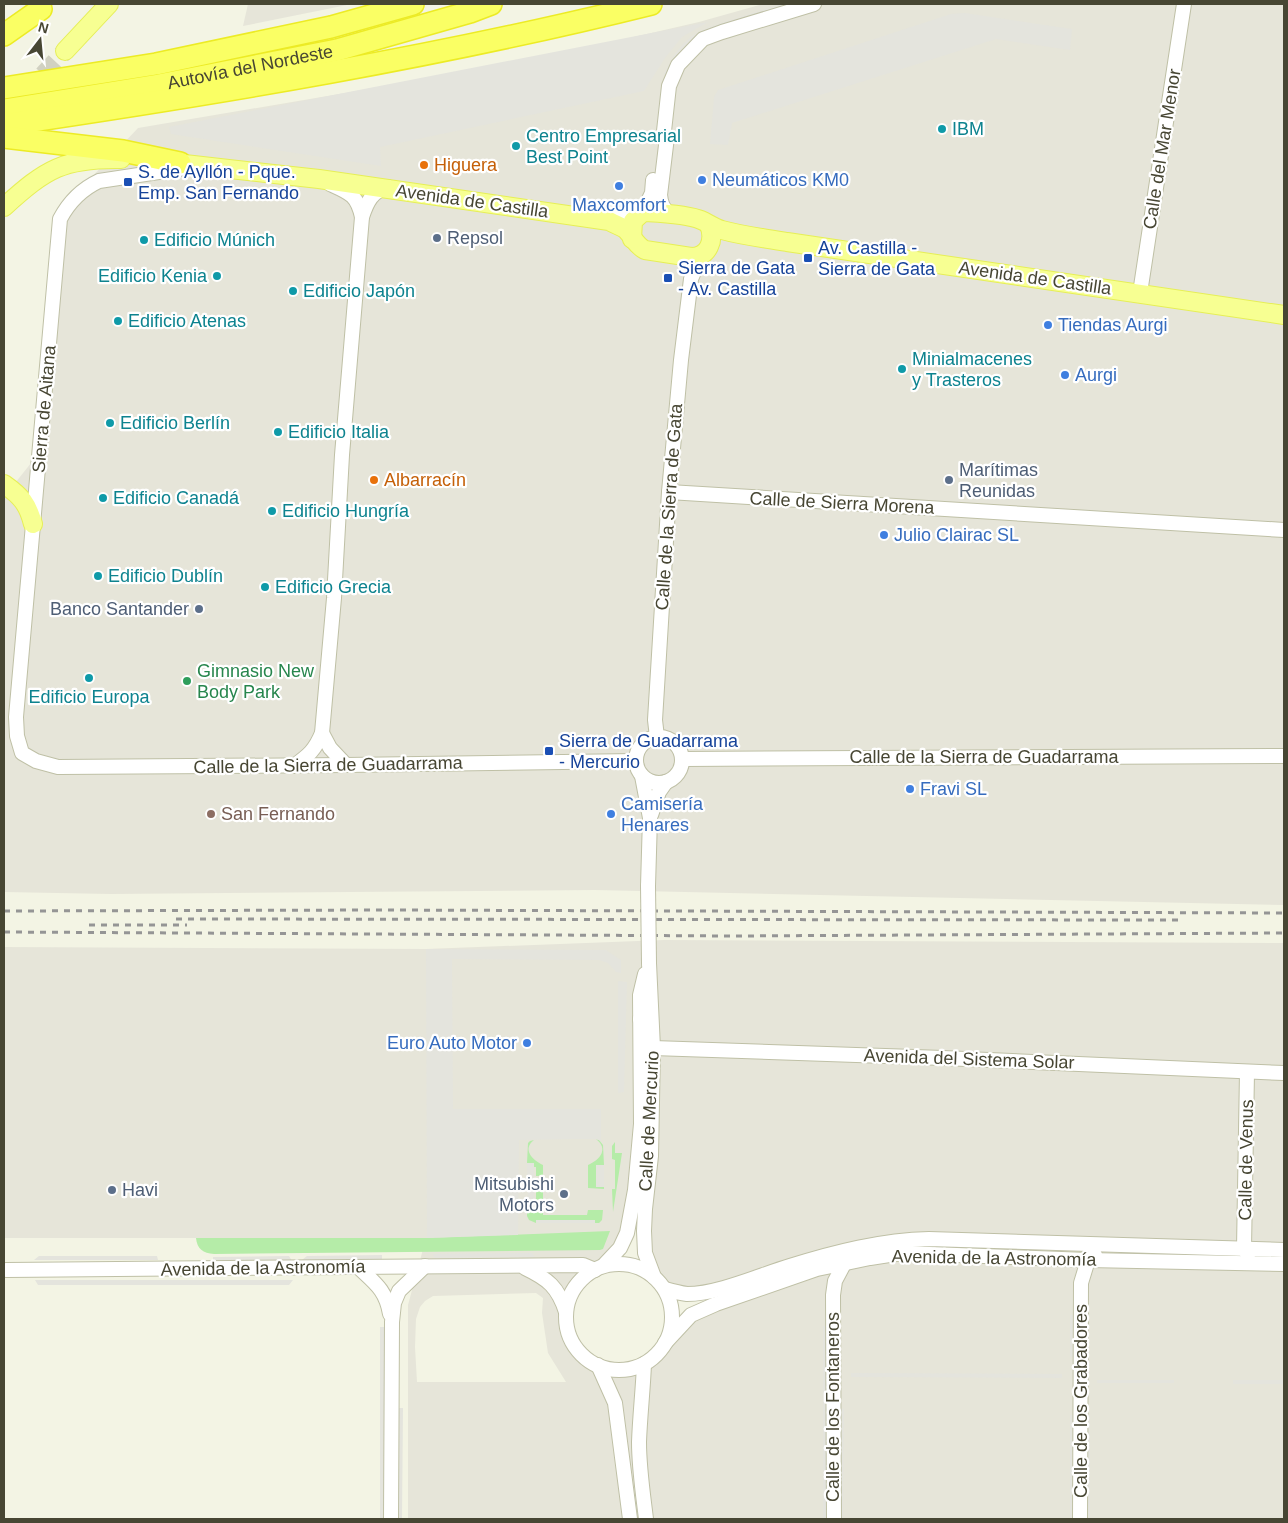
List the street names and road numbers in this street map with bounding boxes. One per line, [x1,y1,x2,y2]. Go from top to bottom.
street label: Autovía del Nordeste [166,41,335,93]
street label: Calle del Mar Menor [1139,67,1185,231]
street label: Avenida de Castilla [394,180,551,222]
street label: Avenida de Castilla [957,257,1114,299]
street label: Sierra de Aitana [28,343,60,474]
street label: Calle de la Sierra de Gata [652,402,686,611]
street label: Calle de Sierra Morena [749,488,936,518]
street label: Calle de la Sierra de Guadarrama [849,747,1120,767]
street label: Calle de la Sierra de Guadarrama [193,753,464,777]
street label: Avenida del Sistema Solar [863,1045,1075,1073]
street label: Calle de Mercurio [635,1050,663,1192]
street label: Calle de Venus [1235,1099,1257,1221]
street label: Avenida de la Astronomía [891,1246,1098,1270]
street label: Avenida de la Astronomía [160,1256,367,1280]
street label: Calle de los Grabadores [1071,1304,1091,1498]
street label: Calle de los Fontaneros [823,1312,843,1502]

